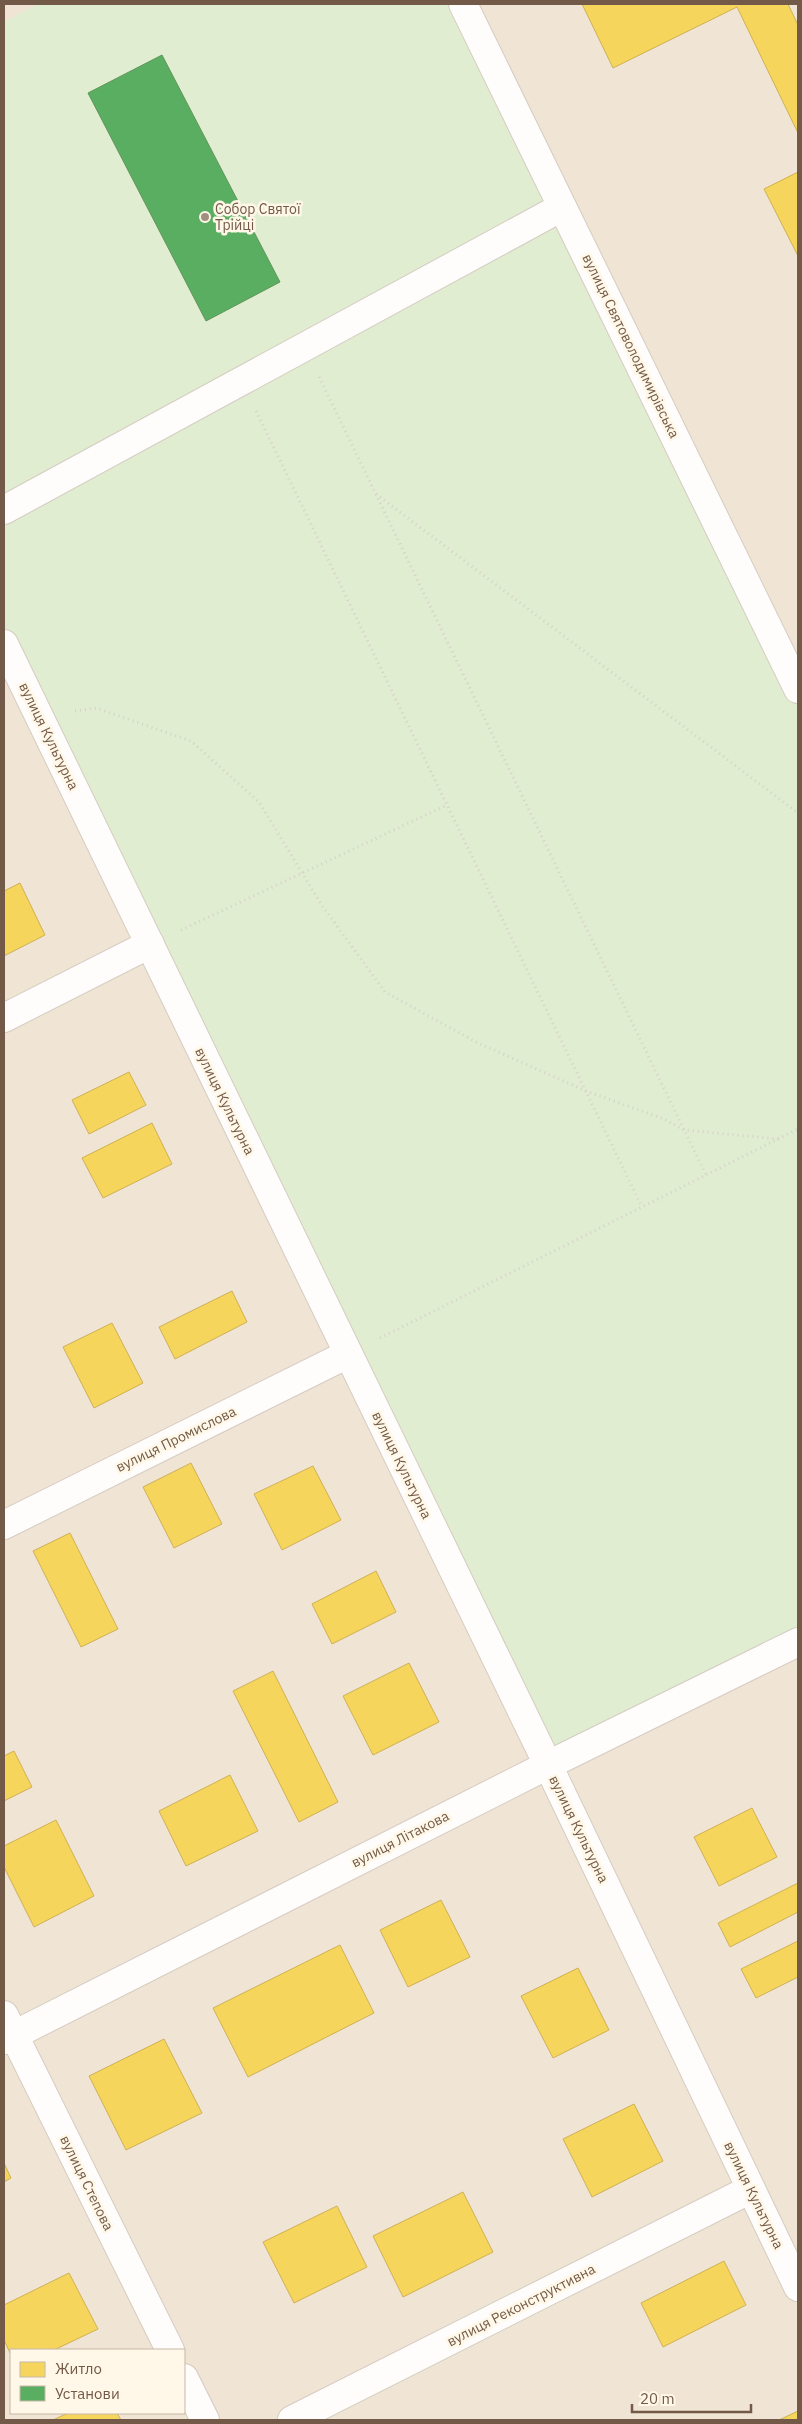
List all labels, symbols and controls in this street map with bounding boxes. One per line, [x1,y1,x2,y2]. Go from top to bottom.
place label: Собор Святої Трійці [215,200,301,234]
marker: Собор Святої Трійці [199,211,211,223]
street label: вулиця Святоволодимирівська [578,251,684,441]
street label: вулиця Культурна [15,679,83,793]
street label: вулиця Культурна [191,1044,259,1158]
street label: вулиця Промислова [113,1402,239,1476]
street label: вулиця Культурна [368,1408,436,1522]
street label: вулиця Культурна [545,1772,613,1886]
street label: вулиця Літакова [348,1806,452,1871]
street label: вулиця Степова [56,2132,118,2234]
street label: вулиця Культурна [720,2138,788,2252]
street label: вулиця Реконструктивна [444,2260,599,2350]
legend [10,2349,185,2414]
text: Житло [55,2359,102,2378]
scale bar [632,2382,751,2414]
text: Установи [55,2384,120,2403]
text: 20 m [640,2389,675,2408]

